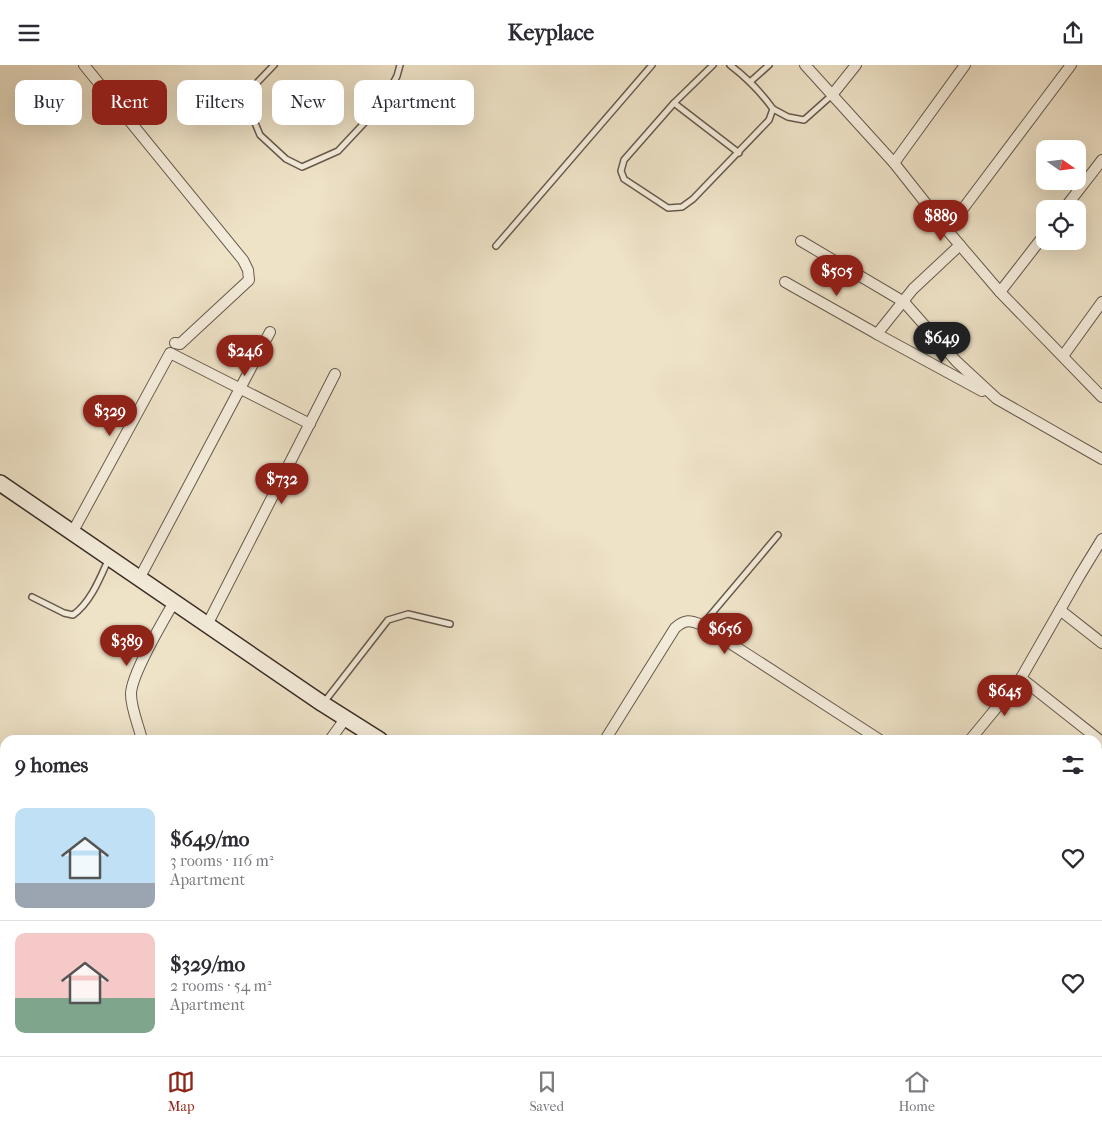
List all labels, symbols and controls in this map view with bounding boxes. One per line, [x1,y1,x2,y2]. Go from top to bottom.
icon: menu [15,19,43,47]
icon: share [1059,19,1087,47]
text: Keyplace [508,20,594,46]
chip: Buy [15,80,82,125]
chip: Rent [92,80,167,125]
chip: Filters [177,80,262,125]
chip: New [272,80,344,125]
chip: Apartment [354,80,474,125]
north arrow [1036,140,1086,190]
map controls [1036,140,1086,250]
pin: $889 [911,199,971,242]
button: locate [1036,200,1086,250]
text: $889 [924,206,958,225]
pin: $505 [807,255,867,297]
text: $505 [821,261,853,280]
pin: $649 [912,321,972,364]
text: $649 [924,328,960,347]
pin: $246 [215,335,275,377]
text: $246 [227,341,263,360]
pin: $329 [80,395,140,437]
text: $329 [94,401,126,420]
pin: $732 [252,463,312,505]
text: $732 [266,469,298,488]
pin: $656 [695,613,755,655]
text: $656 [708,619,742,638]
pin: $389 [97,625,157,667]
text: $389 [111,631,143,650]
pin: $645 [975,675,1035,717]
text: $645 [988,681,1022,700]
icon: filters [1059,751,1087,779]
text: 9 homes [15,753,88,777]
text: $649/mo [170,827,249,851]
icon: home [55,828,115,888]
icon: heart [1059,844,1087,872]
text: 3 rooms · 116 m² [170,851,273,870]
text: Apartment [170,870,245,889]
text: $329/mo [170,952,245,976]
icon: home [55,953,115,1013]
icon: heart [1059,969,1087,997]
text: 2 rooms · 54 m² [170,976,271,995]
text: Apartment [170,995,245,1014]
tab: Map [167,1068,195,1115]
tab: Saved [529,1068,564,1115]
tab: Home [898,1068,935,1115]

